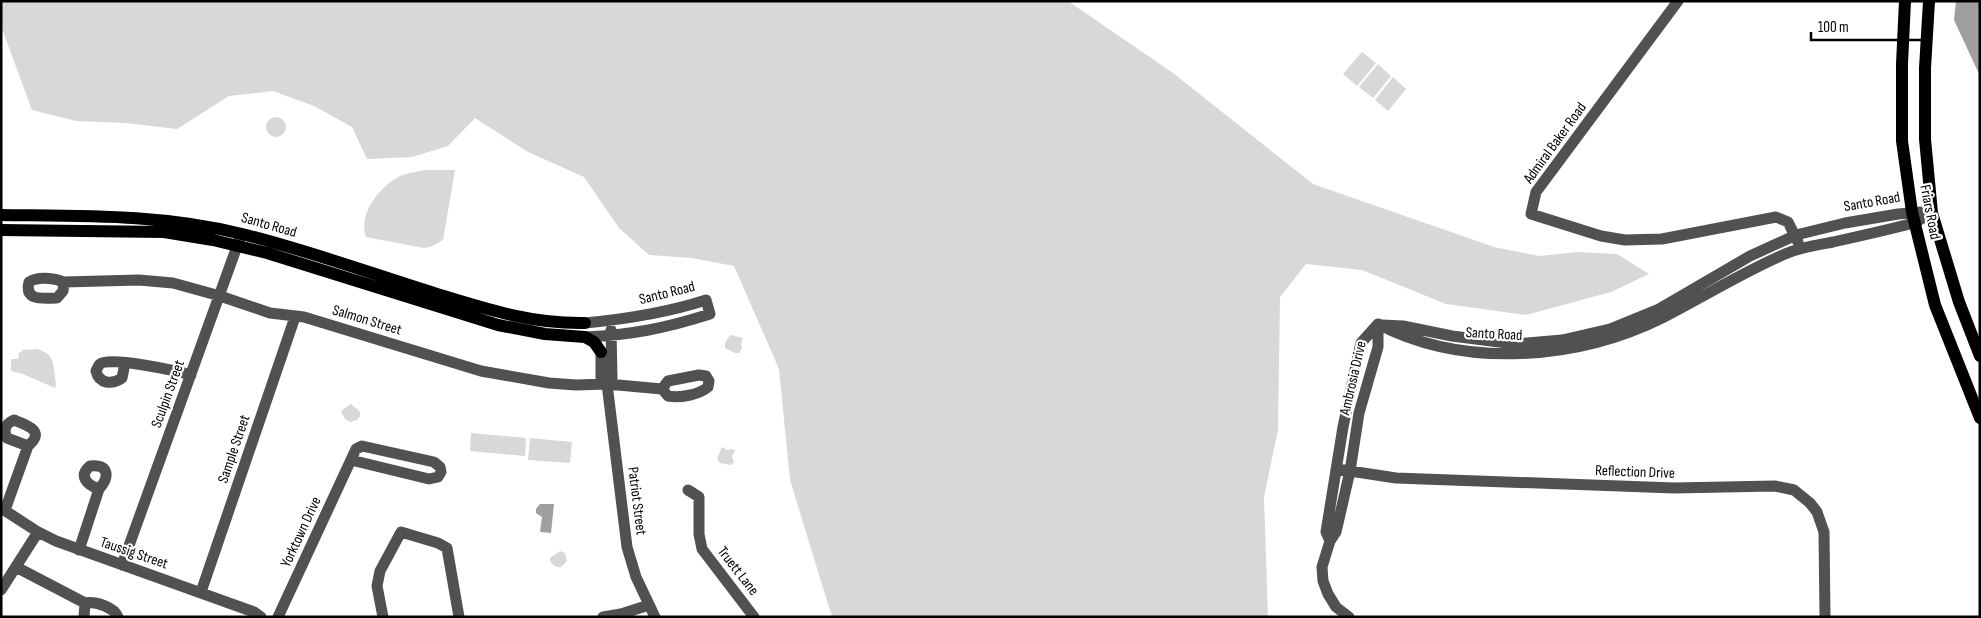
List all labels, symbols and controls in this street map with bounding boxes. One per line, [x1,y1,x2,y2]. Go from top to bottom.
scale bar [1811,10,1925,42]
text: 100 m [1818,18,1849,37]
street label: Admiral Baker Road [1519,99,1591,188]
street label: Friars Road [1915,183,1945,241]
street label: Santo Road [1842,188,1902,216]
street label: Santo Road [239,208,299,242]
street label: Santo Road [637,277,697,309]
street label: Salmon Street [330,300,404,340]
street label: Santo Road [1465,323,1523,345]
street label: Ambrosia Drive [1335,339,1371,418]
street label: Sculpin Street [147,357,189,431]
street label: Sample Street [213,412,255,486]
street label: Reflection Drive [1595,461,1675,483]
street label: Patriot Street [623,466,651,537]
street label: Yorktown Drive [276,494,326,570]
street label: Taussig Street [98,533,171,574]
street label: Truett Lane [713,543,763,599]

